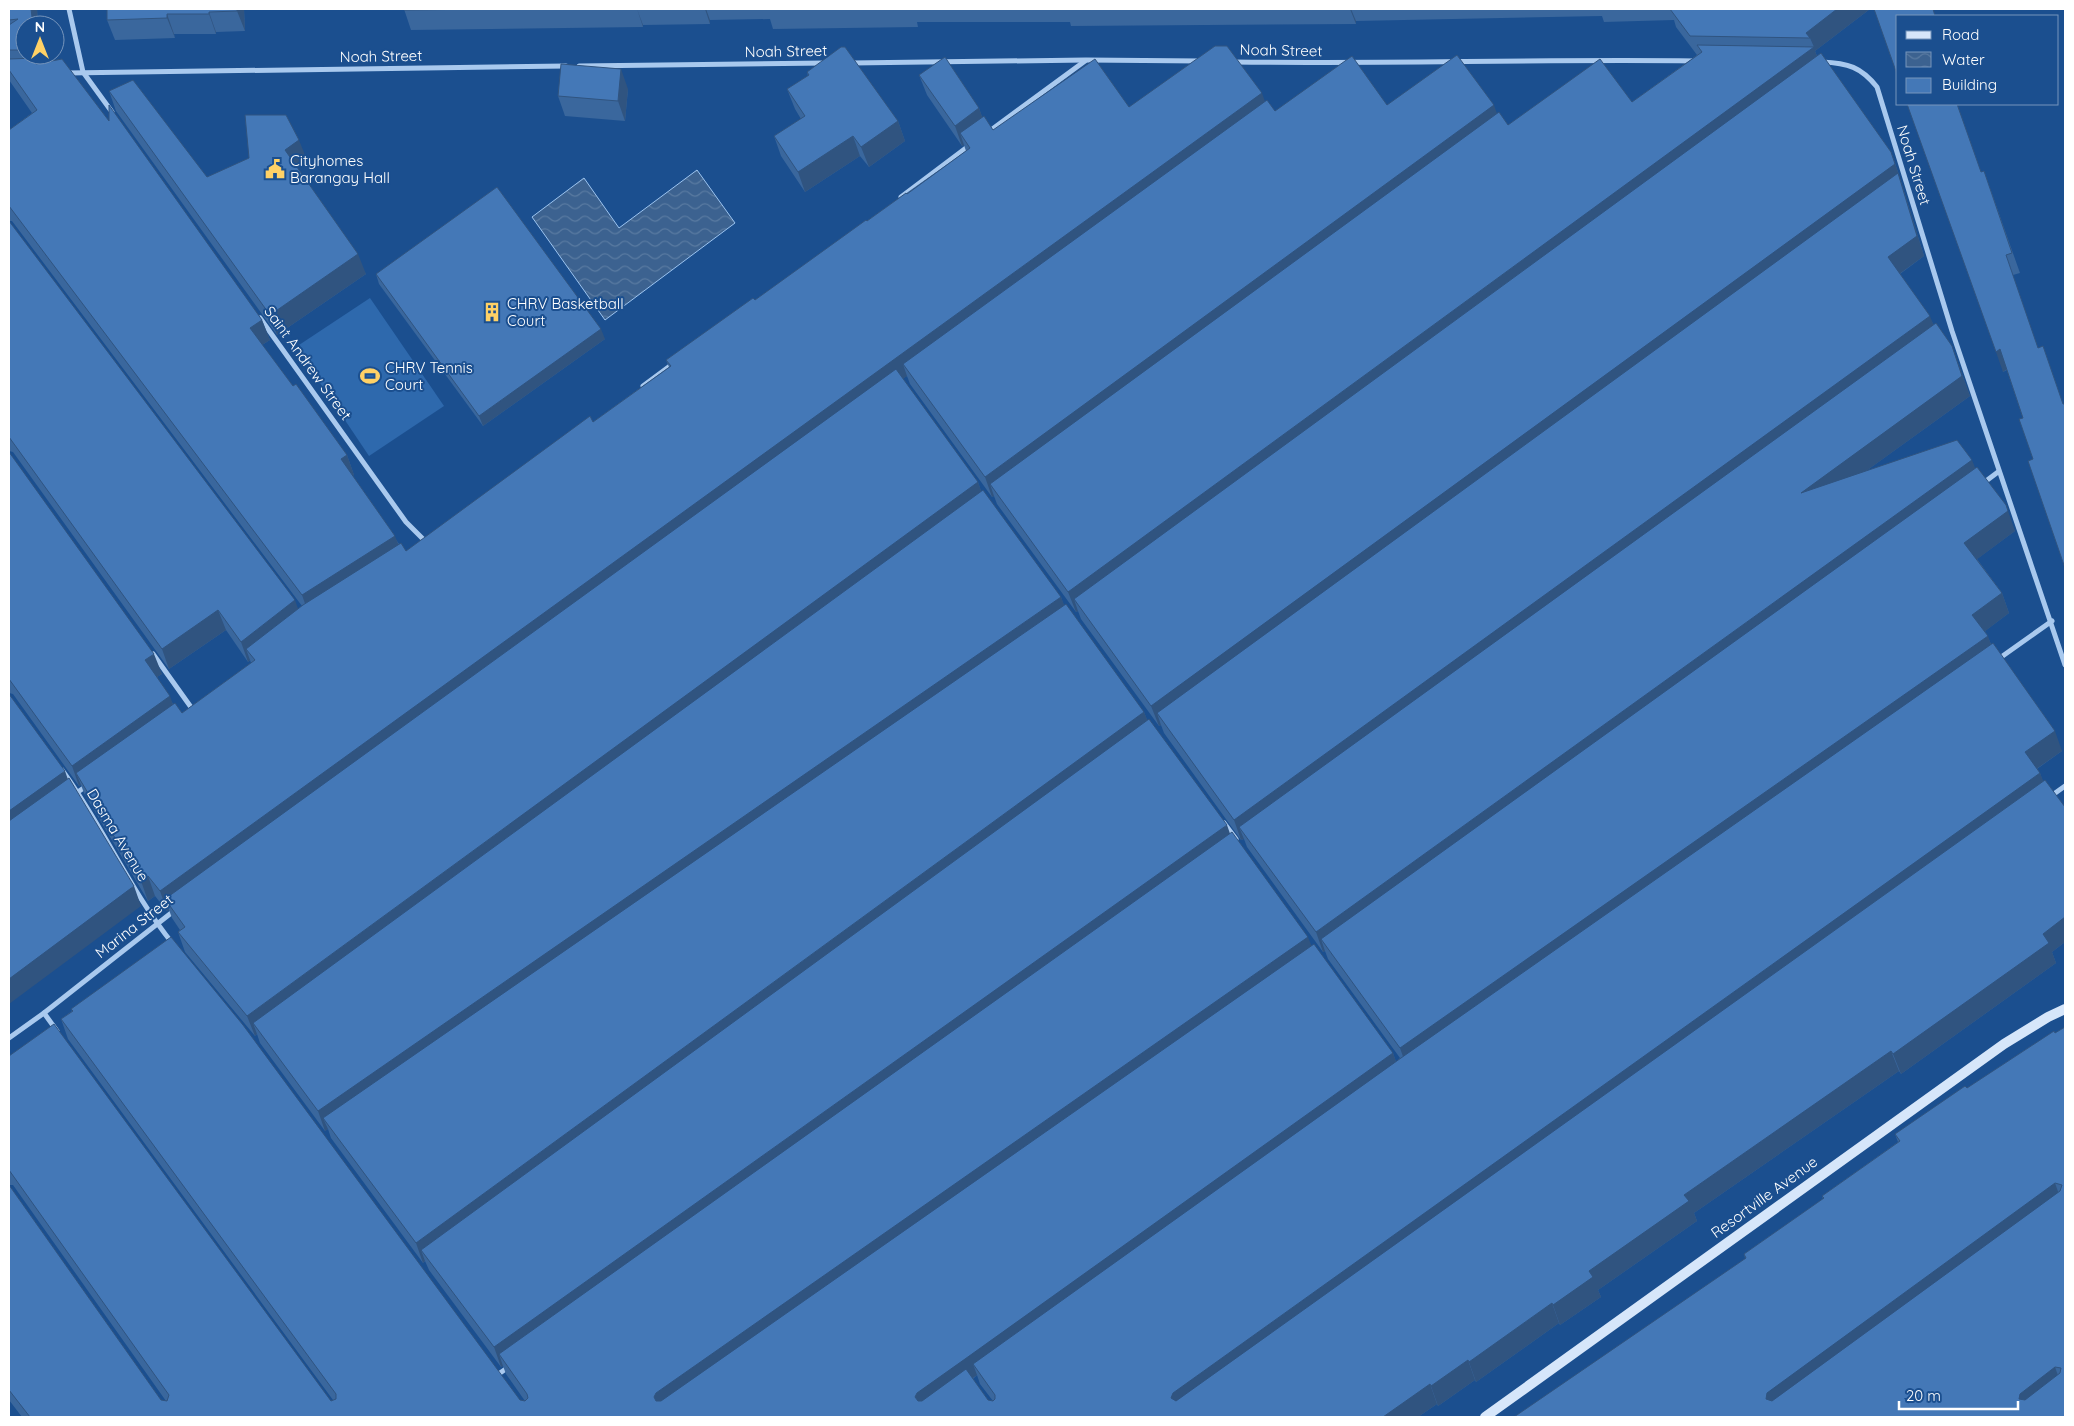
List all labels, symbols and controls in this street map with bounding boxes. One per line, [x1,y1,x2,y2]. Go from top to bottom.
north arrow [15,15,65,65]
legend [1896,15,2059,105]
text: N [35,18,45,36]
text: Road [1942,25,1979,44]
street label: Noah Street [1239,40,1323,60]
street label: Noah Street [744,41,828,61]
street label: Noah Street [339,46,423,66]
text: Water [1942,50,1985,69]
text: Building [1942,75,1997,94]
street label: Noah Street [1893,123,1935,207]
place label: Cityhomes Barangay Hall [290,151,390,187]
public building icon: Cityhomes Barangay Hall [264,158,286,180]
place label: CHRV Basketball Court [507,294,624,330]
building icon: CHRV Basketball Court [481,301,503,323]
street label: Saint Andrew Street [260,302,356,424]
place label: CHRV Tennis Court [385,358,473,394]
sports icon: CHRV Tennis Court [359,365,381,387]
street label: Dasma Avenue [83,785,153,885]
street label: Marina Street [91,890,177,962]
street label: Resortville Avenue [1707,1152,1821,1242]
scale bar [1899,1378,2018,1410]
text: 20 m [1906,1386,1941,1405]

